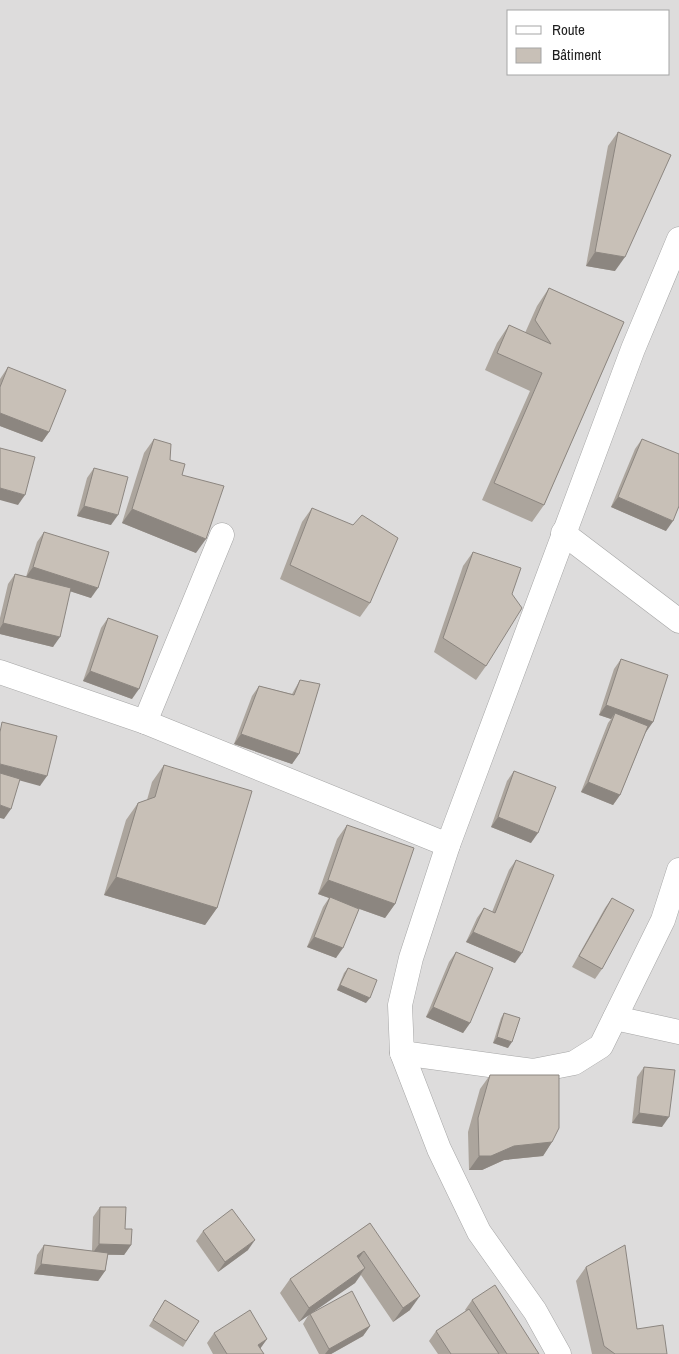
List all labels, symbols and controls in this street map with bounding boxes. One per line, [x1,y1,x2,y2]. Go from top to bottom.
legend [507,10,669,75]
text: Route [552,19,585,40]
text: Bâtiment [552,44,602,65]

